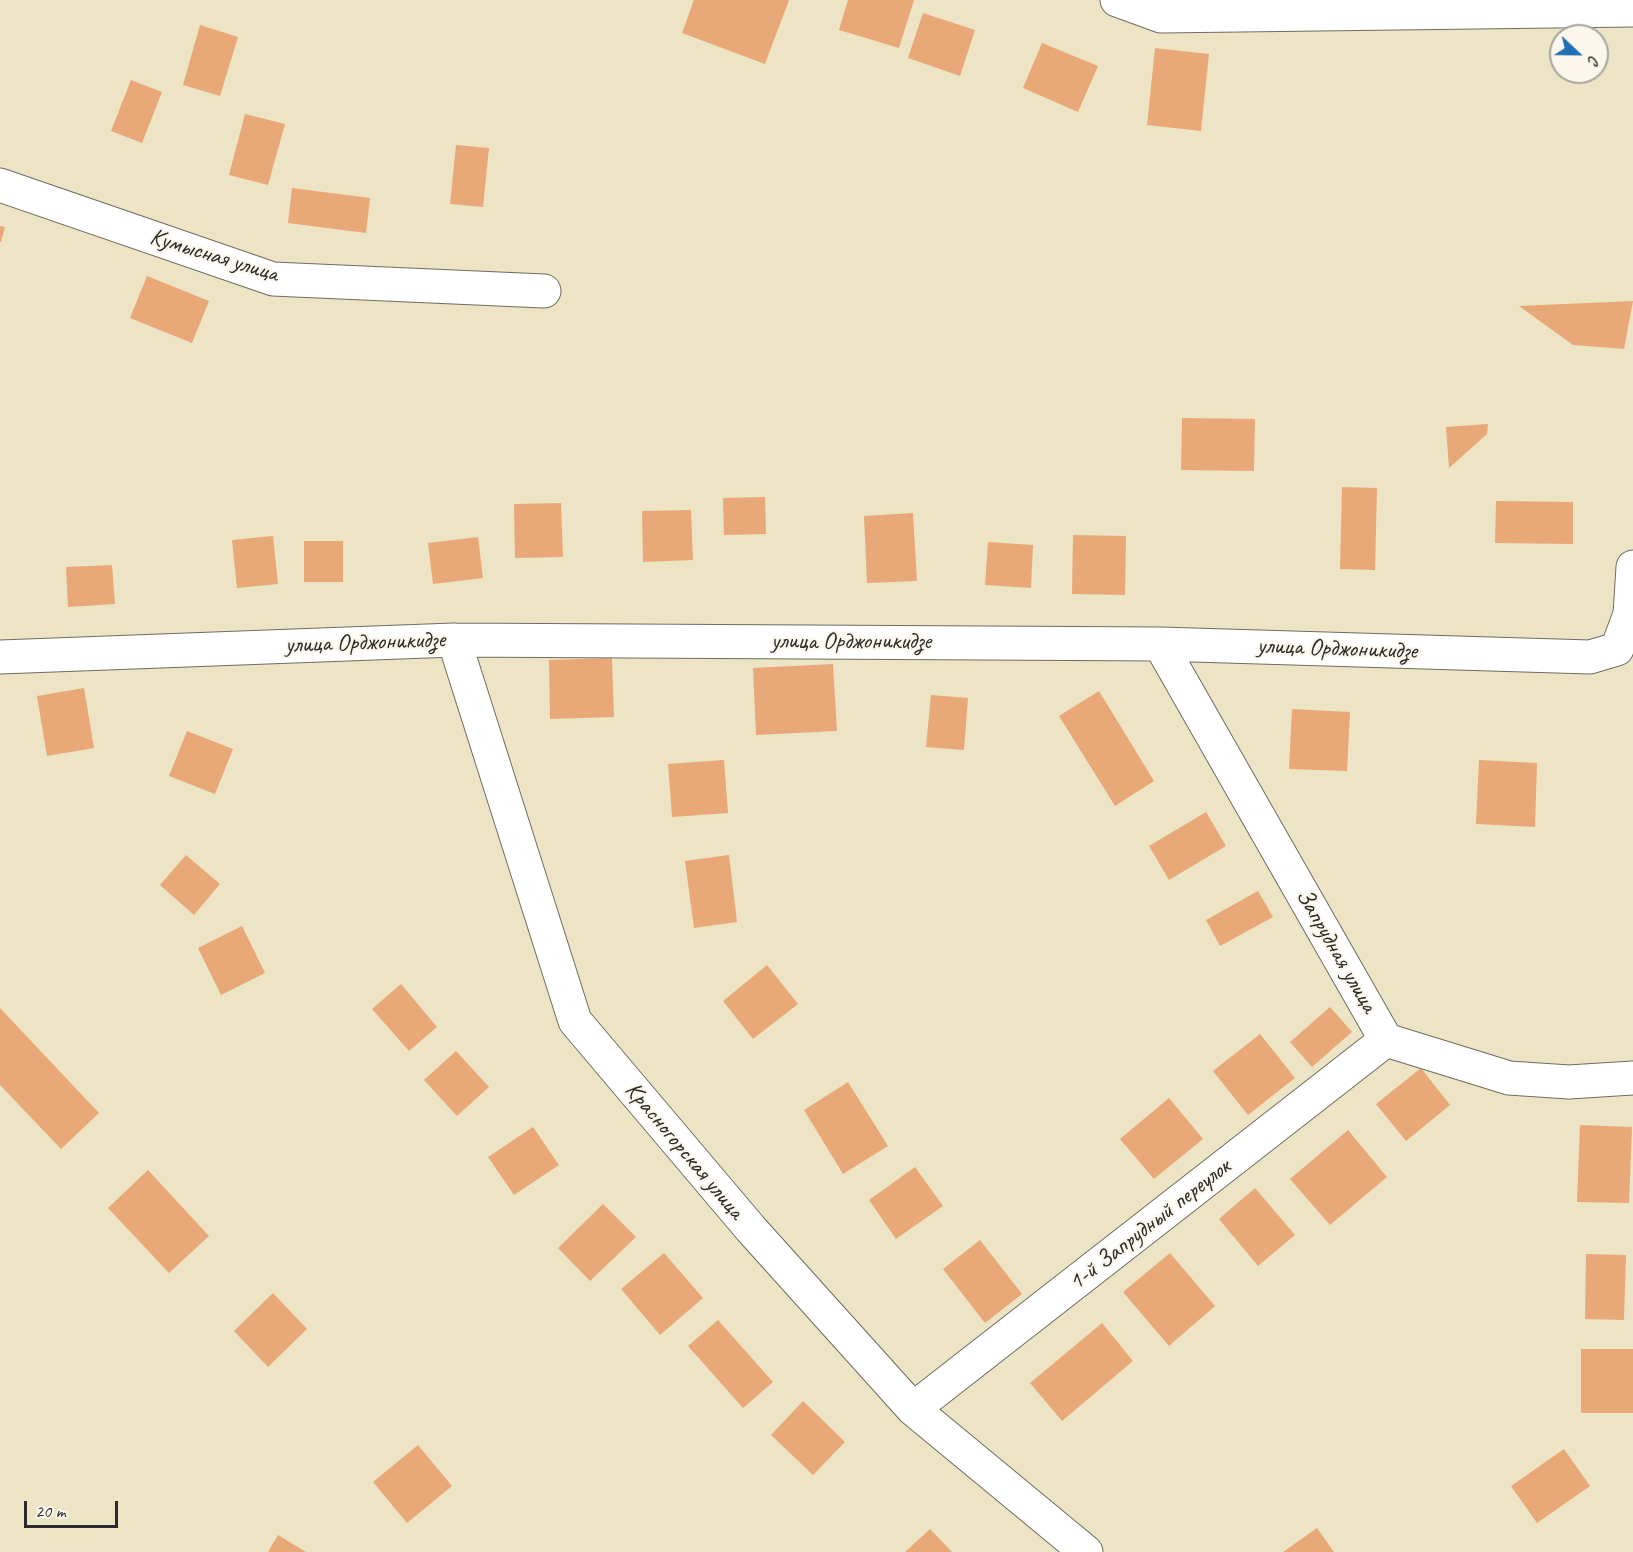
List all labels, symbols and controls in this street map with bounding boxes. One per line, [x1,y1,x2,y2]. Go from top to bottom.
north arrow [1549,24,1609,84]
text: С [1583,53,1605,67]
street label: Кумысная улица [146,223,282,289]
street label: улица Орджоникидзе [285,626,445,660]
street label: улица Орджоникидзе [771,628,931,656]
street label: улица Орджоникидзе [1257,632,1417,666]
street label: Запрудная улица [1289,884,1383,1018]
street label: Красногорская улица [618,1076,750,1226]
street label: 1-й Запрудный переулок [1063,1153,1237,1297]
scale bar [27,1489,122,1527]
text: 20 m [35,1500,66,1522]

